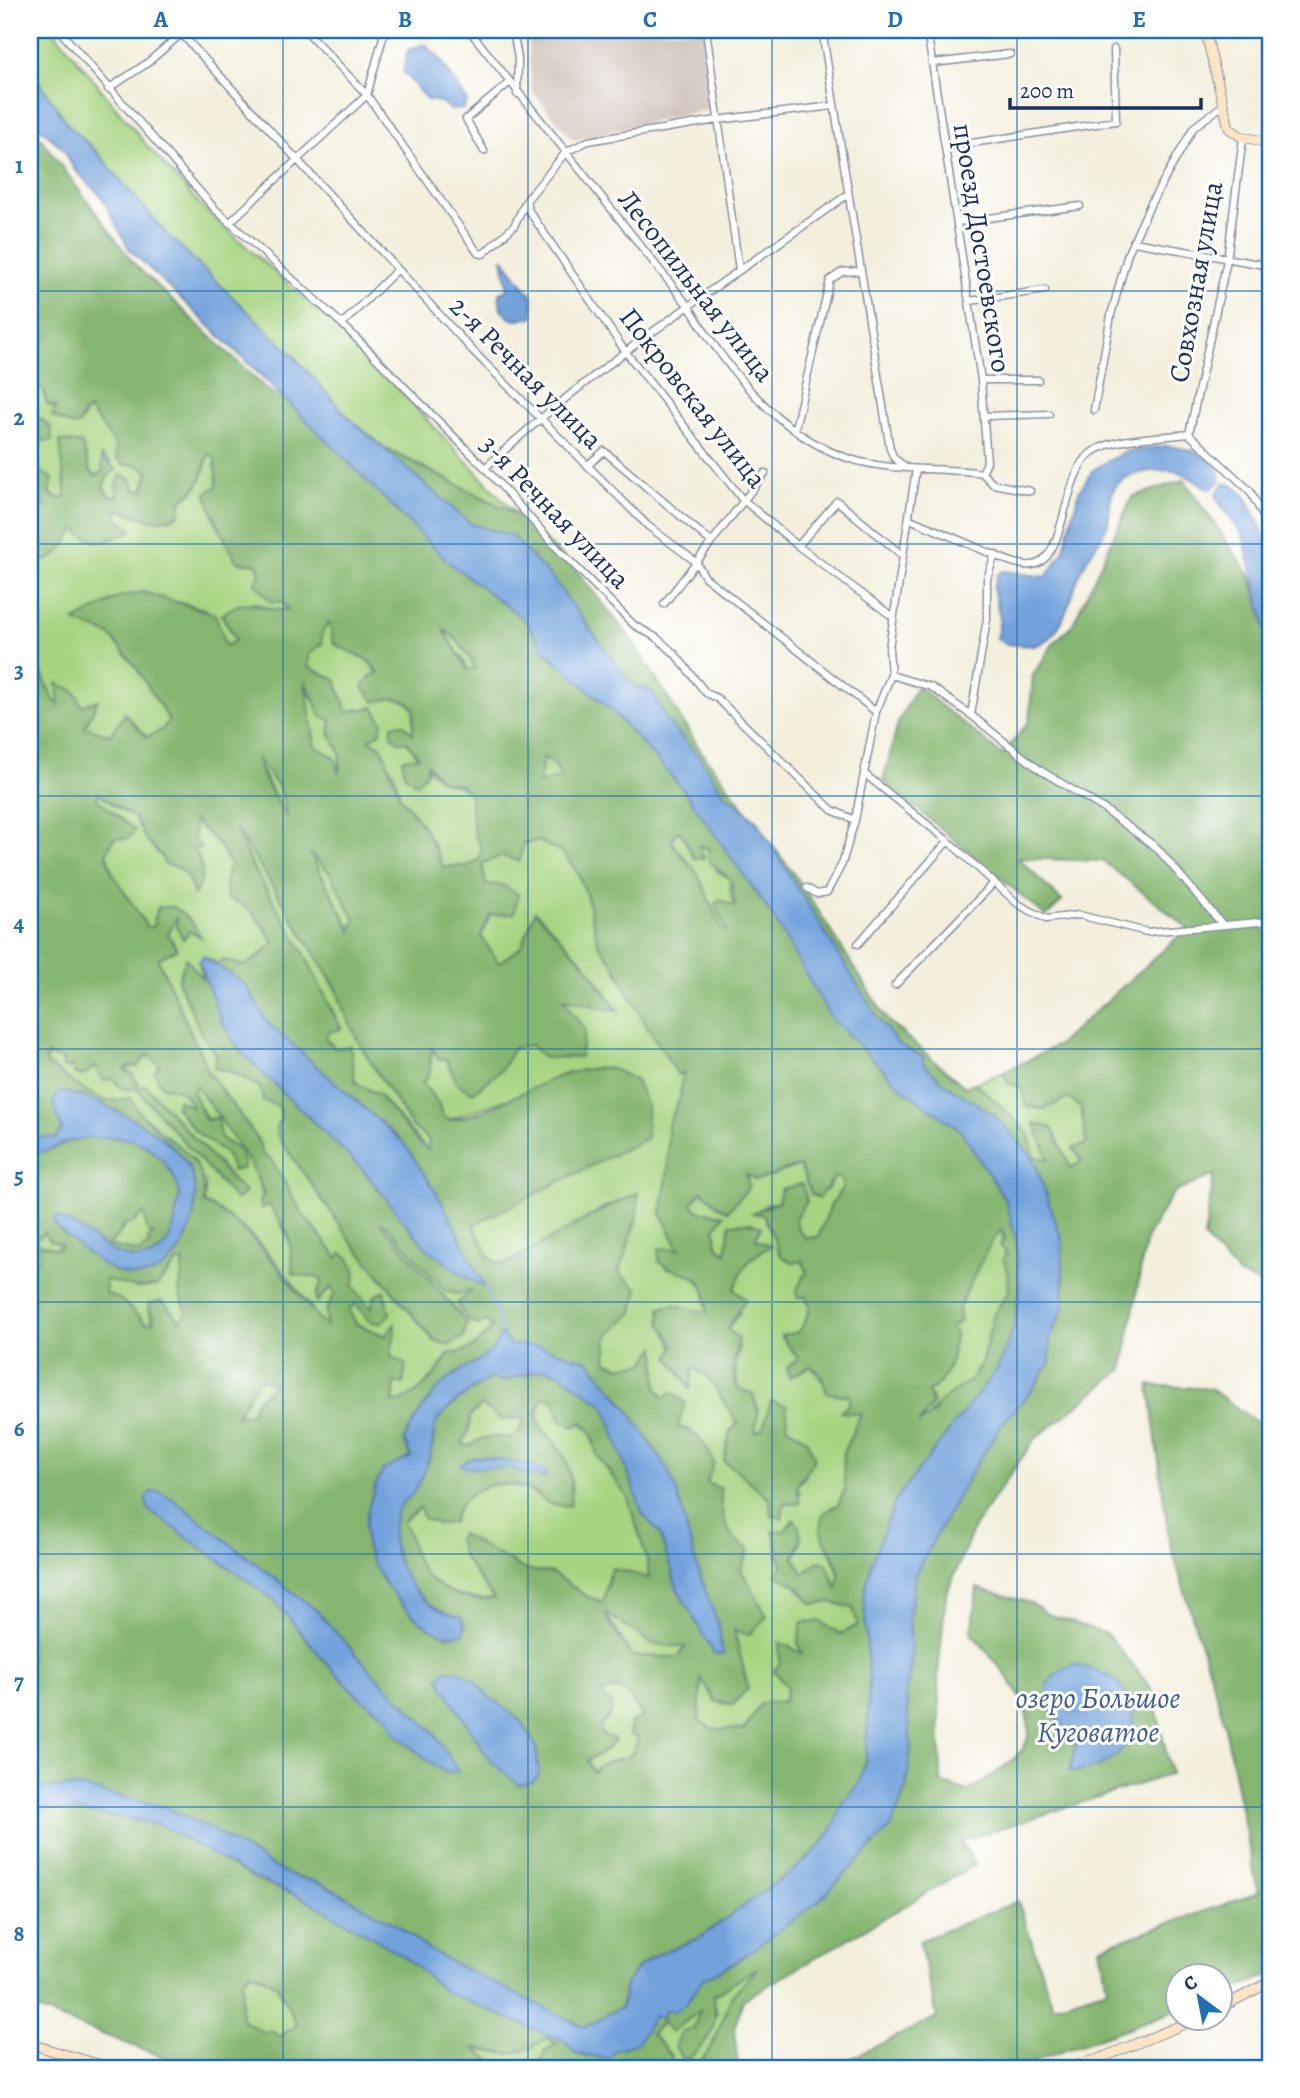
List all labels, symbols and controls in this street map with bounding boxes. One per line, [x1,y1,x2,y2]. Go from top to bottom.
text: A [153,4,169,35]
text: B [398,4,412,35]
text: C [643,4,657,35]
text: D [887,4,903,35]
text: E [1132,4,1146,35]
scale bar [1010,66,1200,110]
text: 200 m [1020,77,1074,105]
street label: проезд Достоевского [944,121,1020,375]
text: 1 [15,150,23,181]
street label: Совхозная улица [1160,178,1232,386]
street label: Лесопильная улица [609,182,783,390]
street label: 2-я Речная улица [441,288,611,458]
street label: Покровская улица [610,300,776,496]
text: 2 [13,402,25,433]
street label: 3-я Речная улица [472,427,639,598]
text: 3 [14,655,24,686]
text: 4 [14,908,25,939]
text: 5 [14,1160,24,1191]
text: 6 [14,1413,25,1444]
text: 7 [14,1666,24,1697]
water label: озеро Большое Куговатое [1016,1678,1181,1752]
text: 8 [13,1918,25,1949]
north arrow [1164,1962,1234,2032]
text: С [1179,1969,1202,1998]

